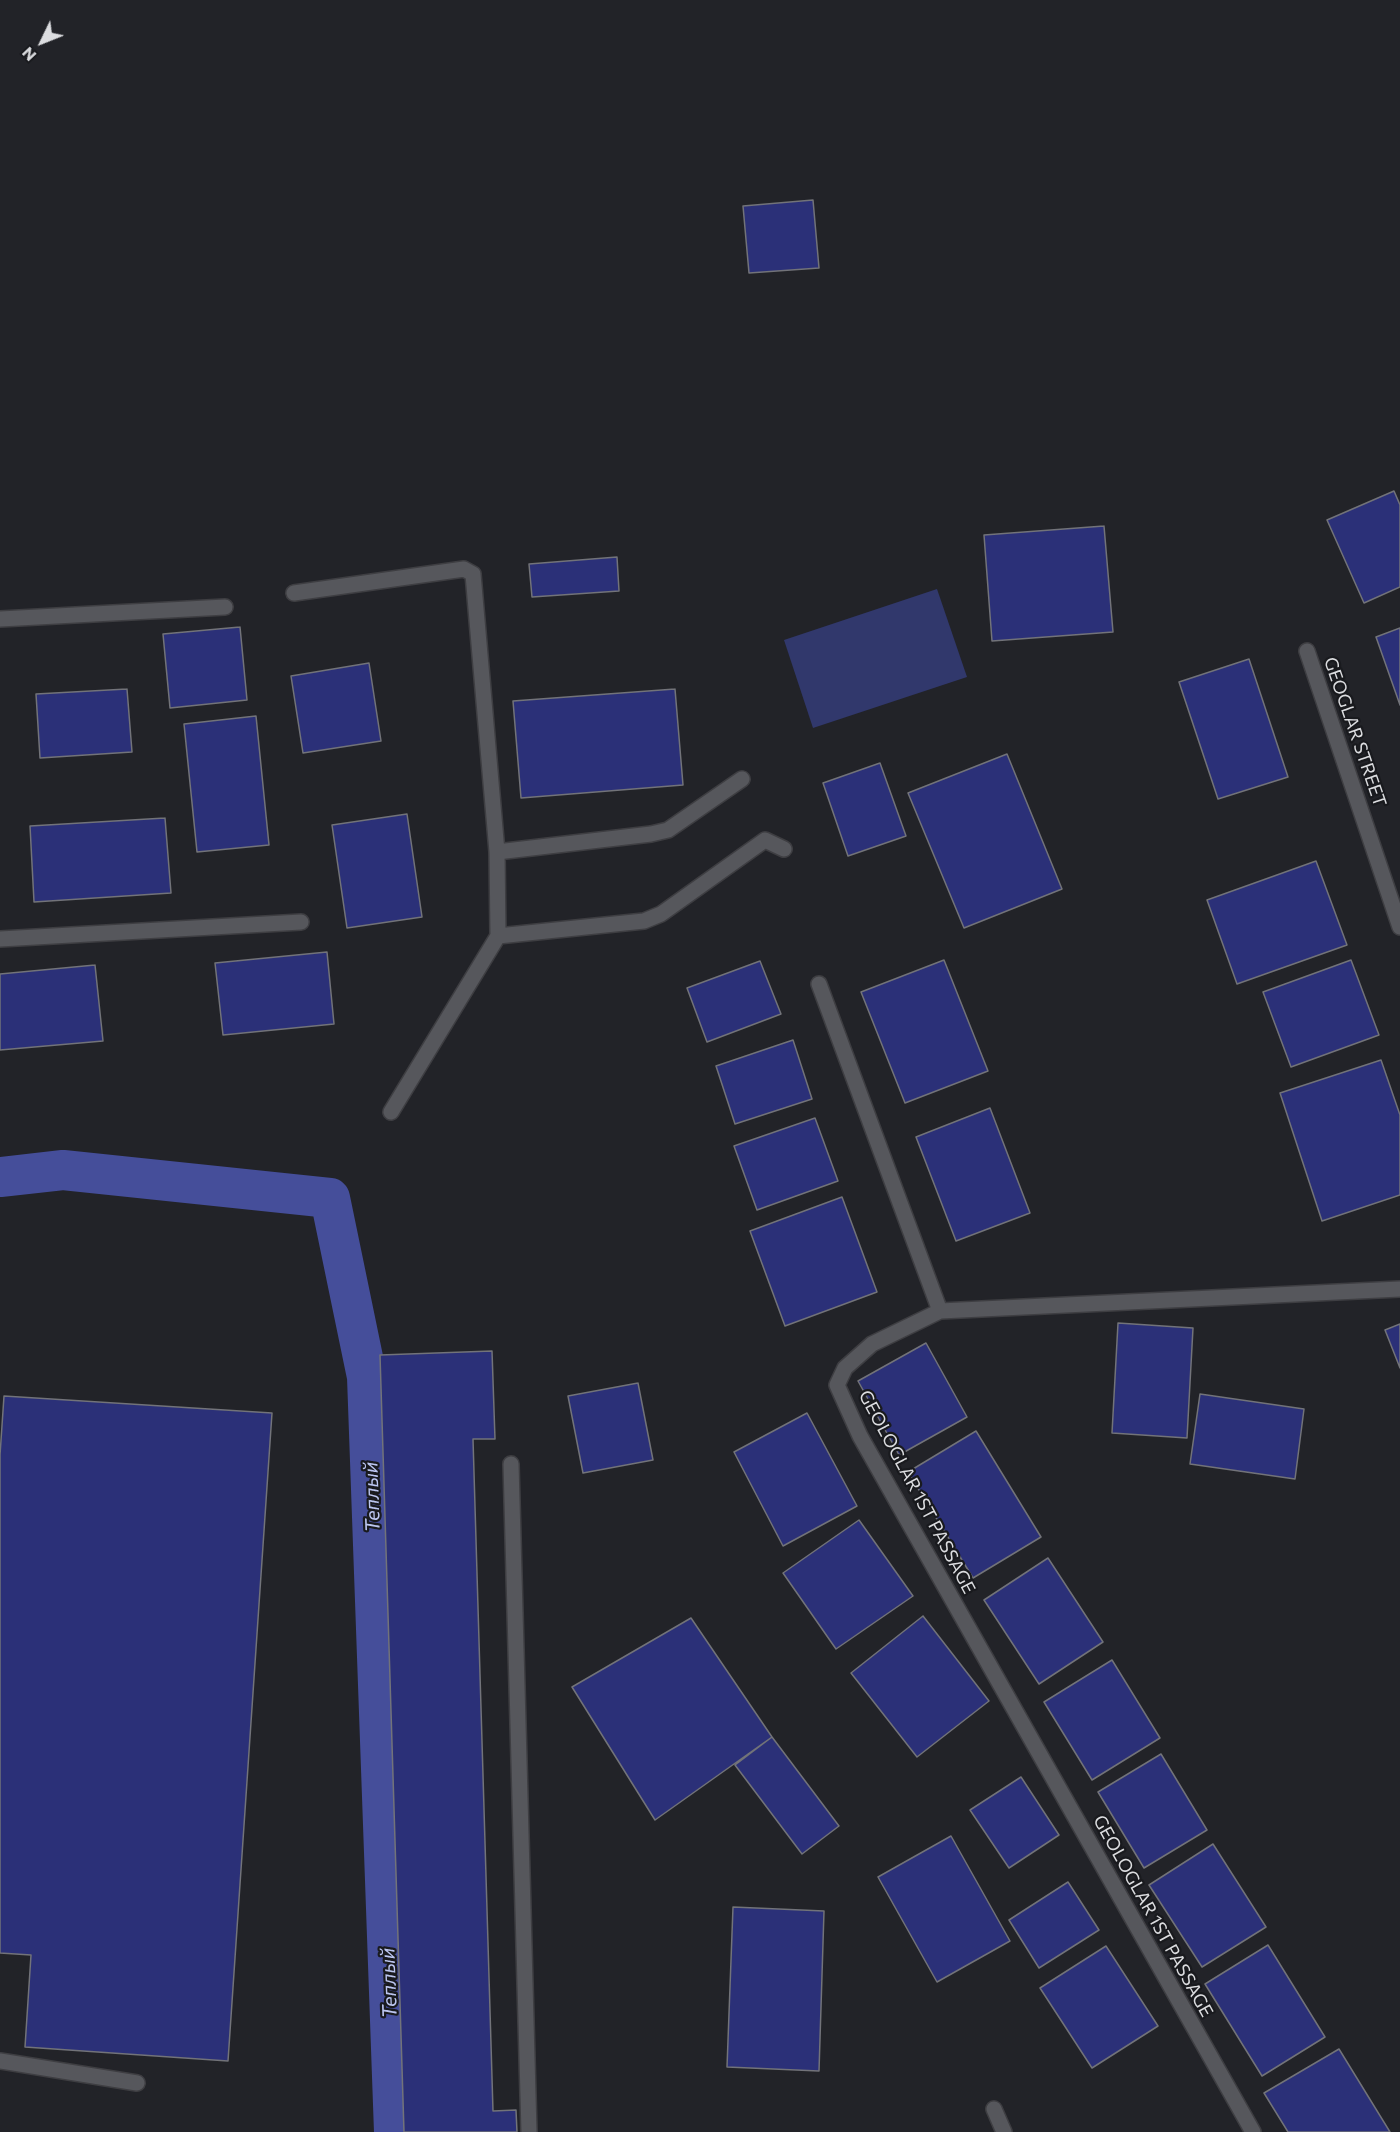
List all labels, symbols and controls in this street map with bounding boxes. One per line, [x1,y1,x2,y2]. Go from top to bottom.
north arrow [12,12,72,72]
text: N [17,44,40,65]
street label: GEOGLAR STREET [1319,654,1391,810]
street label: GEOLOGLAR 1ST PASSAGE [854,1387,980,1597]
water label: Теплый [359,1461,385,1533]
street label: GEOLOGLAR 1ST PASSAGE [1088,1811,1218,2021]
water label: Теплый [376,1947,402,2019]

